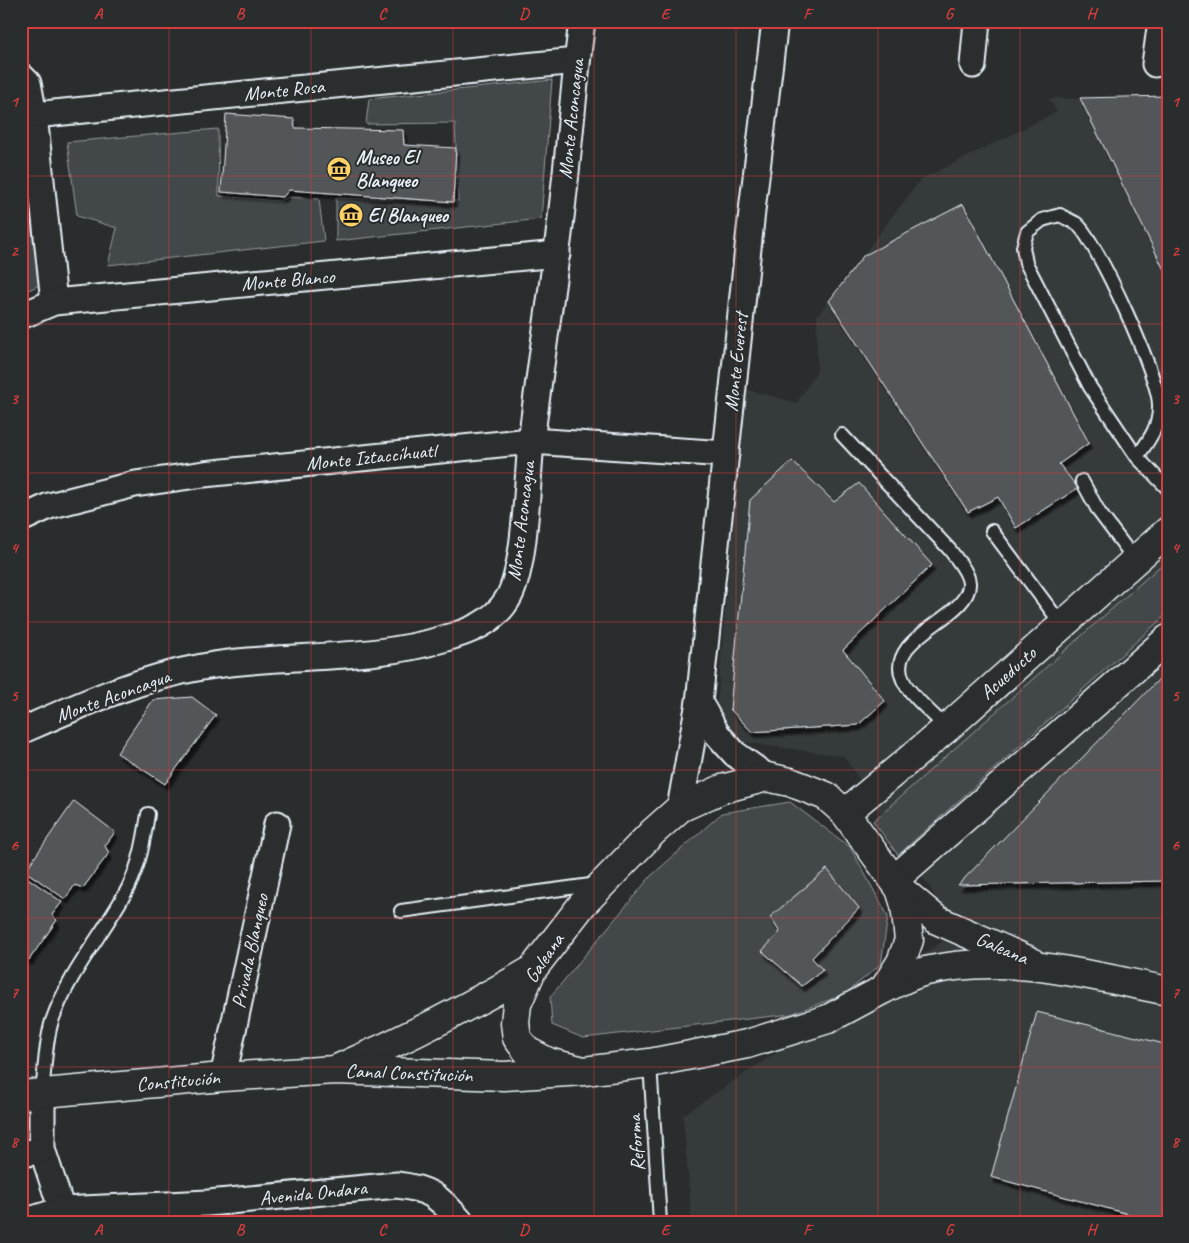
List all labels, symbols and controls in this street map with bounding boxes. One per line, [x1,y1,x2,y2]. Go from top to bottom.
text: A [94,4,104,24]
text: B [236,4,246,24]
text: C [378,4,388,24]
text: D [519,4,530,24]
text: E [661,4,672,24]
text: F [803,4,814,24]
text: G [945,4,955,24]
text: H [1086,4,1098,24]
street label: Monte Aconcagua [552,56,590,180]
street label: Monte Rosa [242,73,327,107]
text: 1 [10,92,19,112]
text: 1 [1171,92,1180,112]
place label: Museo El Blanqueo [356,145,421,193]
museum icon: Museo El Blanqueo [326,156,352,182]
museum icon: El Blanqueo [338,202,364,228]
place label: El Blanqueo [368,203,450,228]
text: 2 [10,241,19,261]
text: 2 [1171,241,1180,261]
street label: Monte Blanco [240,263,337,297]
street label: Monte Everest [718,308,754,413]
text: 3 [10,389,19,409]
text: 3 [1171,389,1180,409]
street label: Monte Iztaccíhuatl [305,437,441,476]
street label: Monte Aconcagua [501,458,541,582]
text: 4 [10,538,19,558]
text: 4 [1171,538,1180,558]
street label: Acueducto [975,641,1042,705]
street label: Monte Aconcagua [52,663,176,728]
text: 5 [11,686,20,706]
text: 5 [1172,686,1181,706]
text: 6 [10,835,19,855]
text: 6 [1171,835,1180,855]
street label: Privada Blanqueo [226,891,274,1010]
street label: Galeana [972,926,1033,971]
street label: Galeana [518,927,570,988]
text: 7 [10,983,19,1003]
text: 7 [1171,983,1180,1003]
street label: Canal Constitución [345,1058,474,1088]
street label: Constitución [135,1065,222,1097]
street label: Reforma [621,1112,650,1172]
text: 8 [10,1132,19,1152]
text: 8 [1171,1132,1180,1152]
street label: Avenida Ondara [258,1175,370,1211]
text: A [94,1220,104,1240]
text: B [236,1220,246,1240]
text: C [378,1220,388,1240]
text: D [519,1220,530,1240]
text: E [661,1220,672,1240]
text: F [803,1220,814,1240]
text: G [945,1220,955,1240]
text: H [1086,1220,1098,1240]

